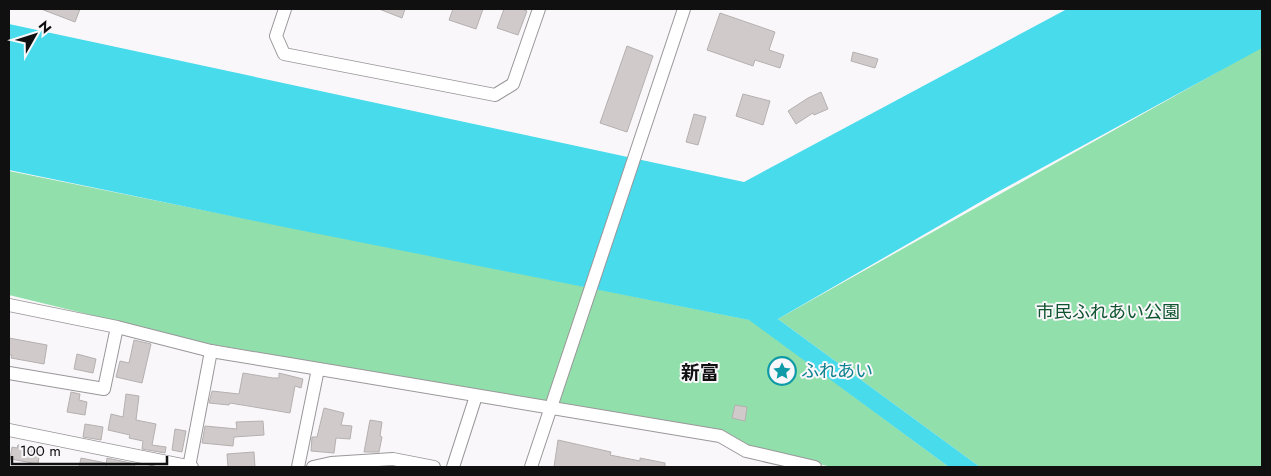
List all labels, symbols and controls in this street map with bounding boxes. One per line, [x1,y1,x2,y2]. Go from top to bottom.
north arrow [10,10,60,60]
text: N [34,16,56,37]
park label: 市民ふれあい公園 [1036,299,1180,325]
place icon: ふれあい [767,356,797,386]
place label: ふれあい [801,358,873,384]
district label: 新富 [681,359,719,386]
scale bar [12,434,168,466]
text: 100 m [20,440,61,462]

